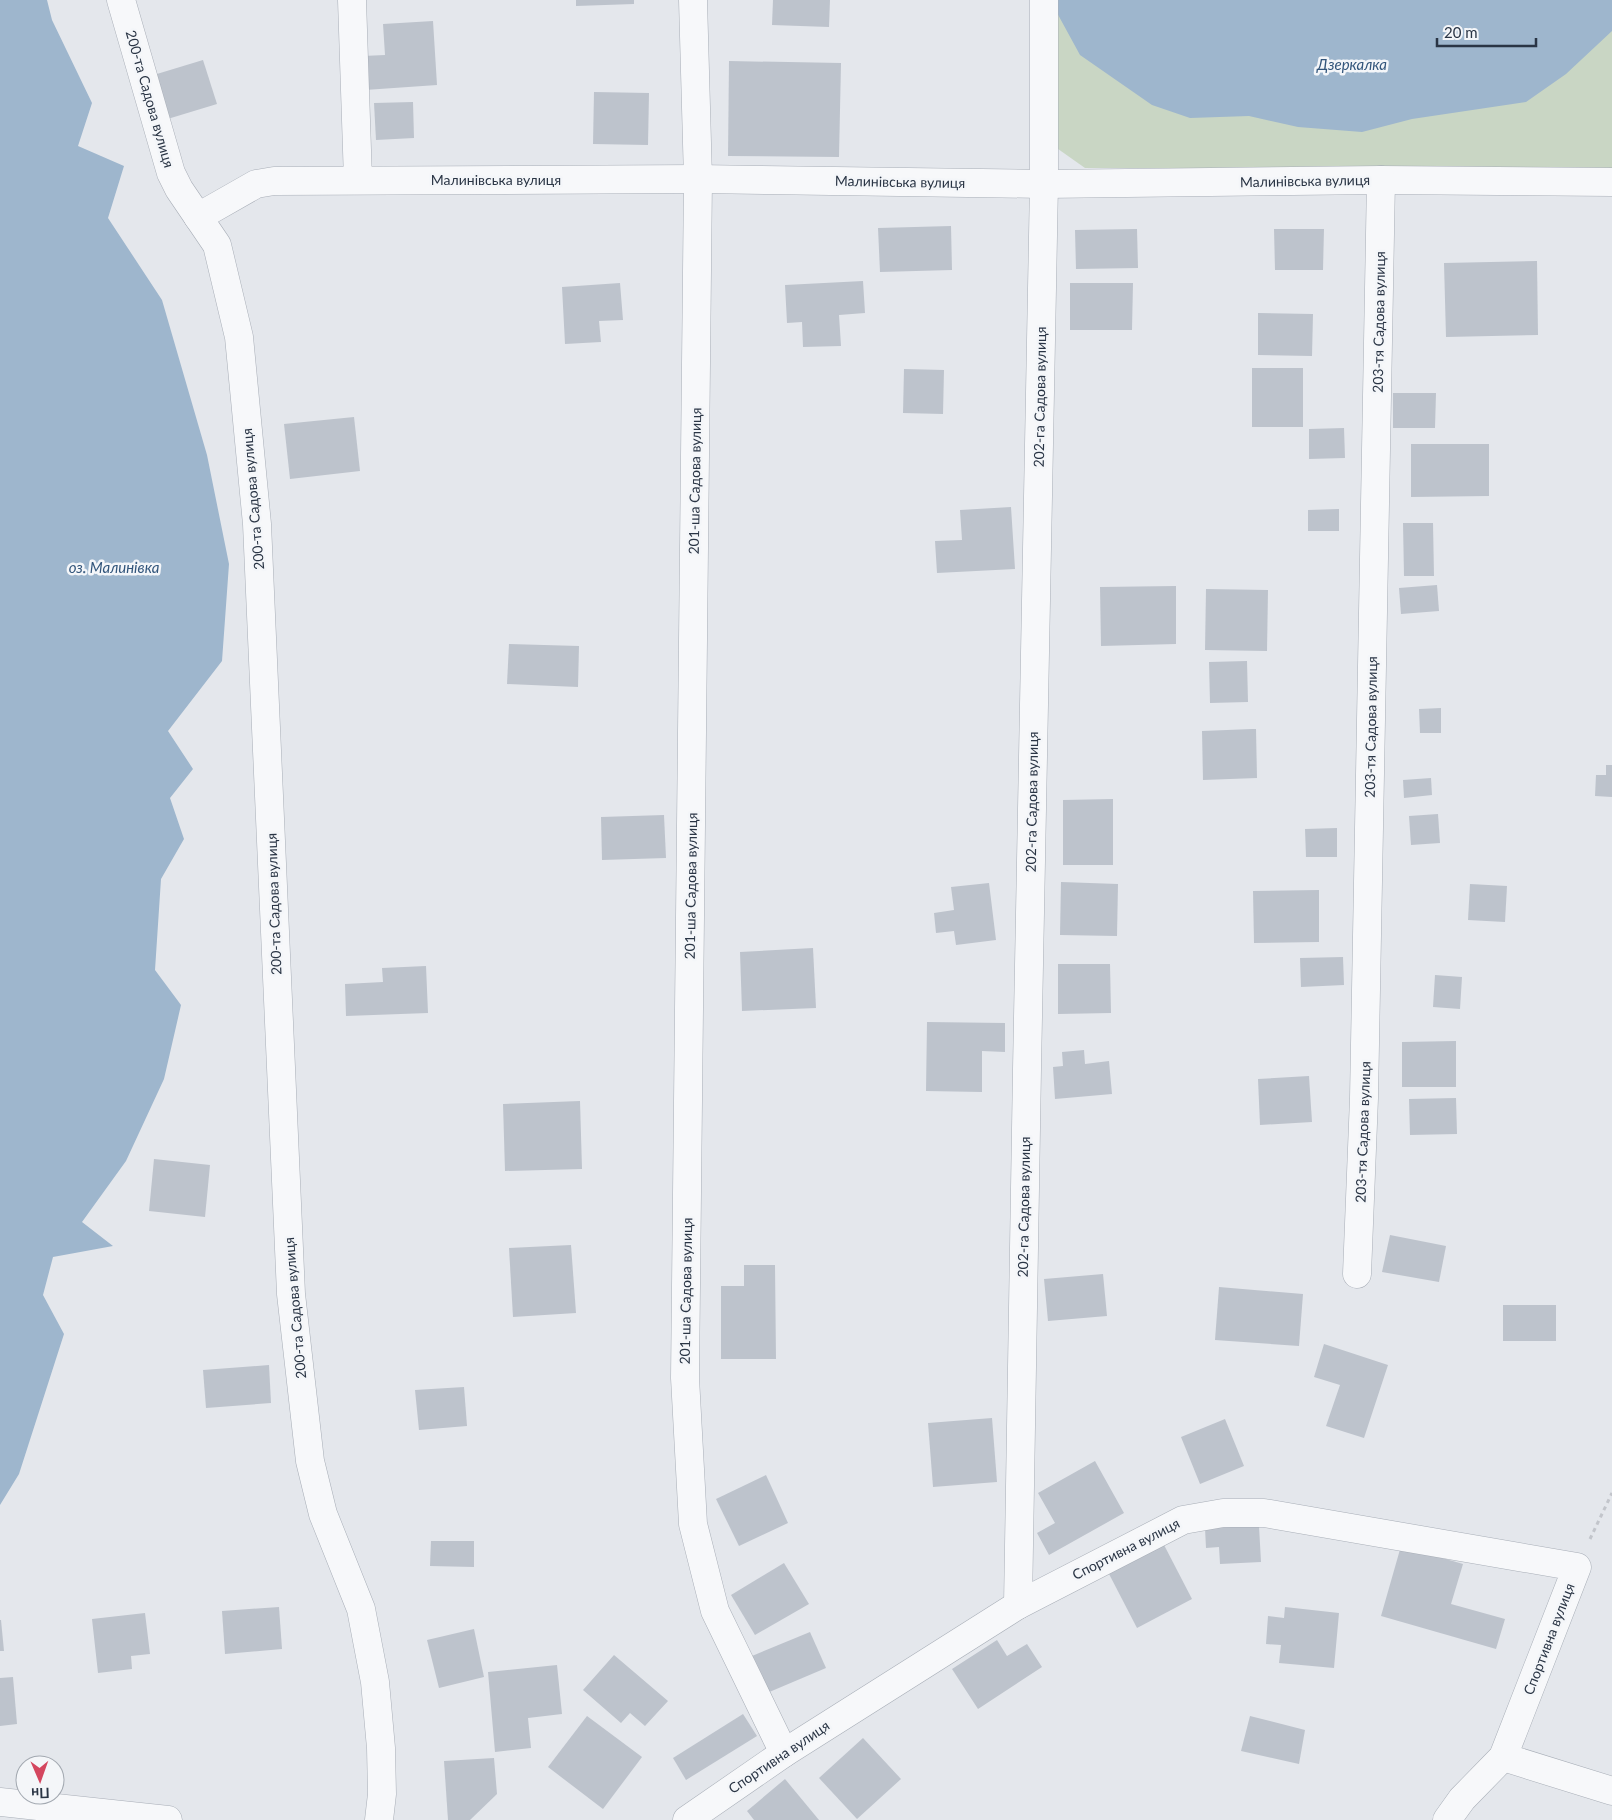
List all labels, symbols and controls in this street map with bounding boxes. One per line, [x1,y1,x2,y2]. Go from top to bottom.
scale bar [1437,15,1536,47]
text: 20 m [1444,23,1478,41]
street label: 200-та Садова вулиця [123,28,178,169]
water label: Дзеркалка [1316,55,1387,73]
street label: Малинівська вулиця [431,171,561,188]
street label: Малинівська вулиця [1240,171,1370,190]
street label: Малинівська вулиця [835,172,965,191]
street label: 203-тя Садова вулиця [1369,251,1388,393]
street label: 202-га Садова вулиця [1030,326,1049,468]
street label: 201-ша Садова вулиця [685,407,704,555]
street label: 200-та Садова вулиця [238,428,267,571]
water label: оз. Малинівка [69,558,160,576]
street label: 203-тя Садова вулиця [1361,656,1380,798]
street label: 202-га Садова вулиця [1022,731,1041,873]
street label: 201-ша Садова вулиця [681,812,700,960]
street label: 200-та Садова вулиця [263,833,284,975]
street label: 203-тя Садова вулиця [1352,1061,1373,1203]
street label: 202-га Садова вулиця [1014,1136,1033,1278]
street label: 201-ша Садова вулиця [676,1217,695,1365]
street label: 200-та Садова вулиця [280,1237,309,1380]
street label: Спортивна вулиця [1069,1514,1182,1583]
street label: Спортивна вулиця [1519,1581,1578,1697]
street label: Спортивна вулиця [725,1716,832,1797]
north arrow [15,1755,65,1805]
text: Пн [31,1785,50,1802]

